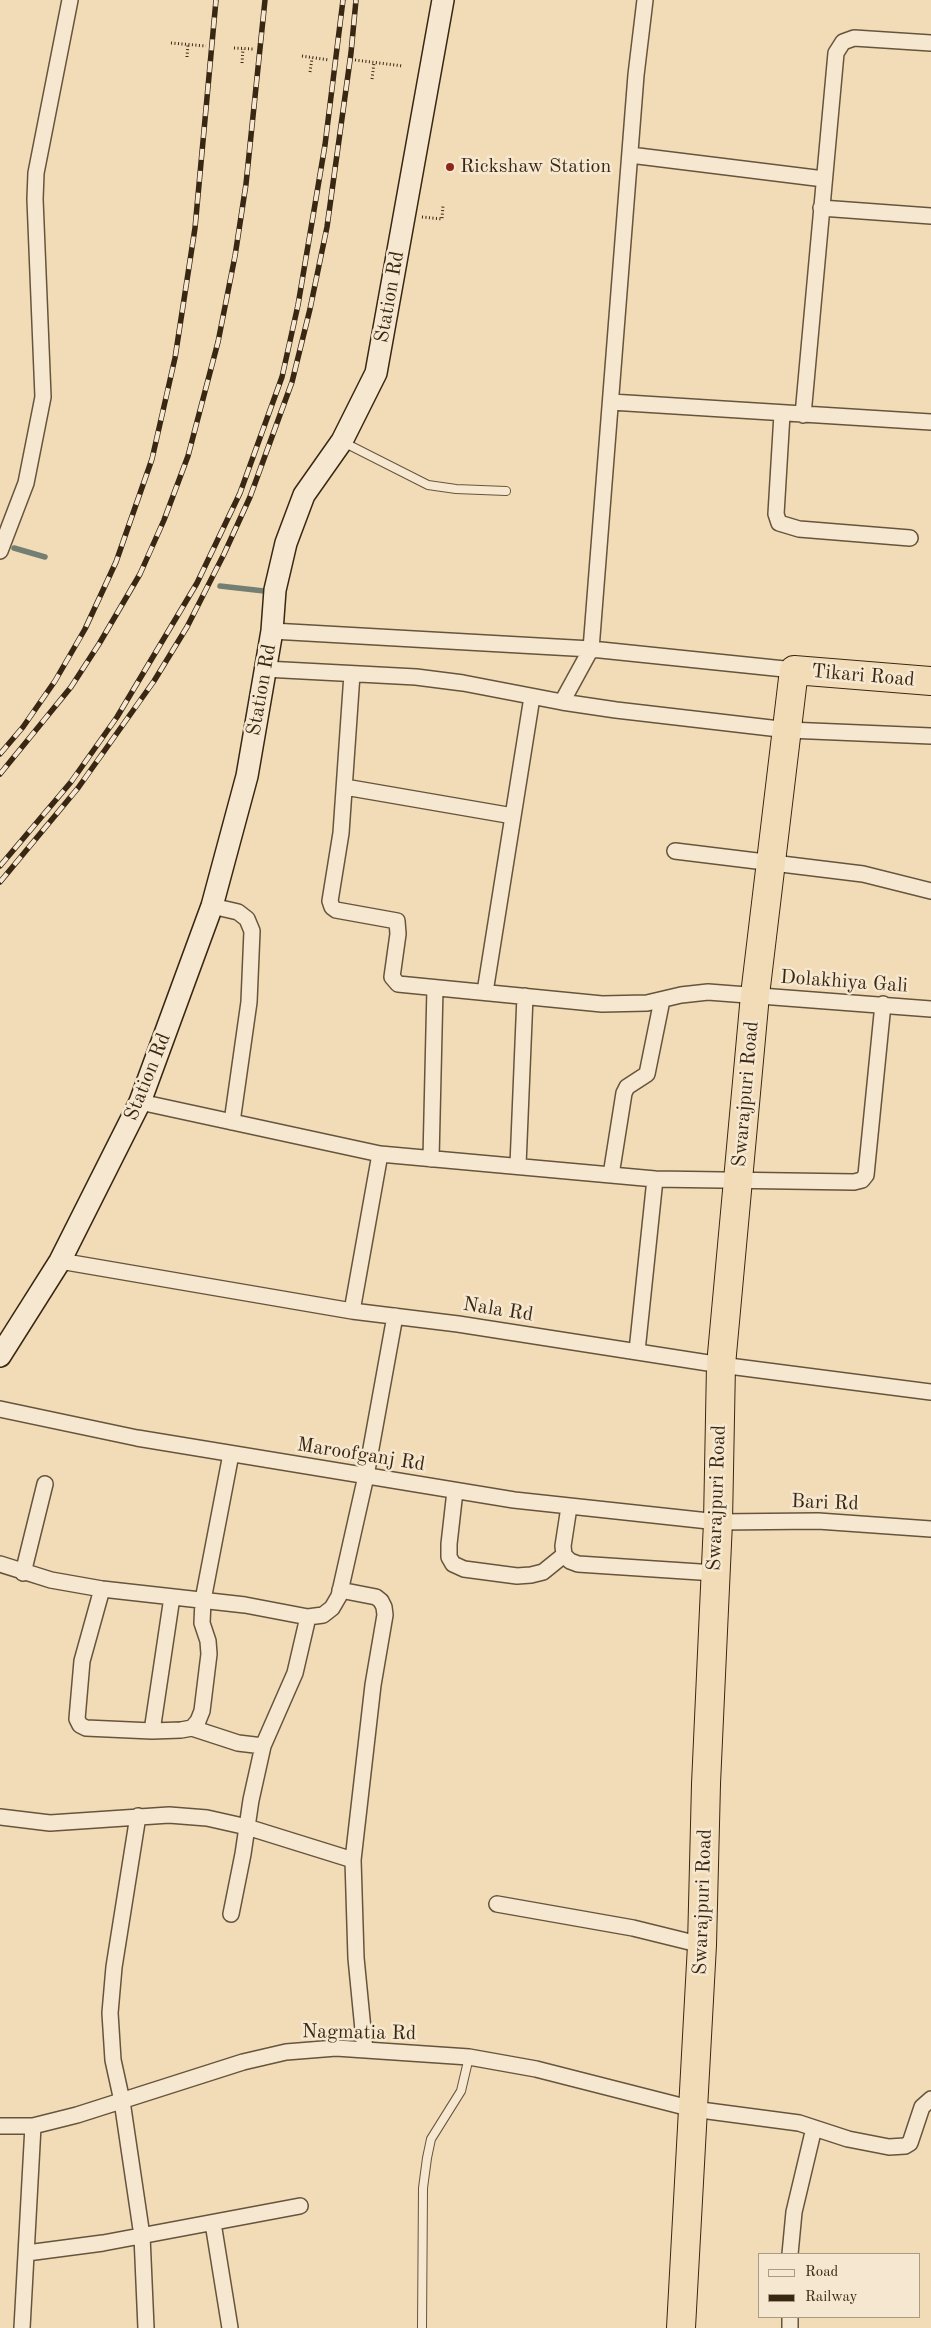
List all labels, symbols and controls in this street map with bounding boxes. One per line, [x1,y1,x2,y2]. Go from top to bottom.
place label: Rickshaw Station [460,155,611,179]
marker: Rickshaw Station [444,161,456,173]
street label: Station Rd [370,249,410,345]
street label: Station Rd [242,642,282,738]
street label: Tikari Road [810,660,916,692]
street label: Dolakhiya Gali [779,966,909,998]
street label: Swarajpuri Road [728,1020,764,1168]
street label: Station Rd [119,1030,177,1124]
street label: Nala Rd [461,1293,535,1327]
street label: Swarajpuri Road [702,1424,732,1572]
street label: Maroofganj Rd [295,1433,427,1477]
street label: Bari Rd [791,1490,859,1516]
street label: Swarajpuri Road [688,1828,718,1976]
street label: Nagmatia Rd [302,2020,416,2046]
legend [758,2253,921,2318]
text: Road [805,2265,838,2280]
text: Railway [805,2290,858,2305]

